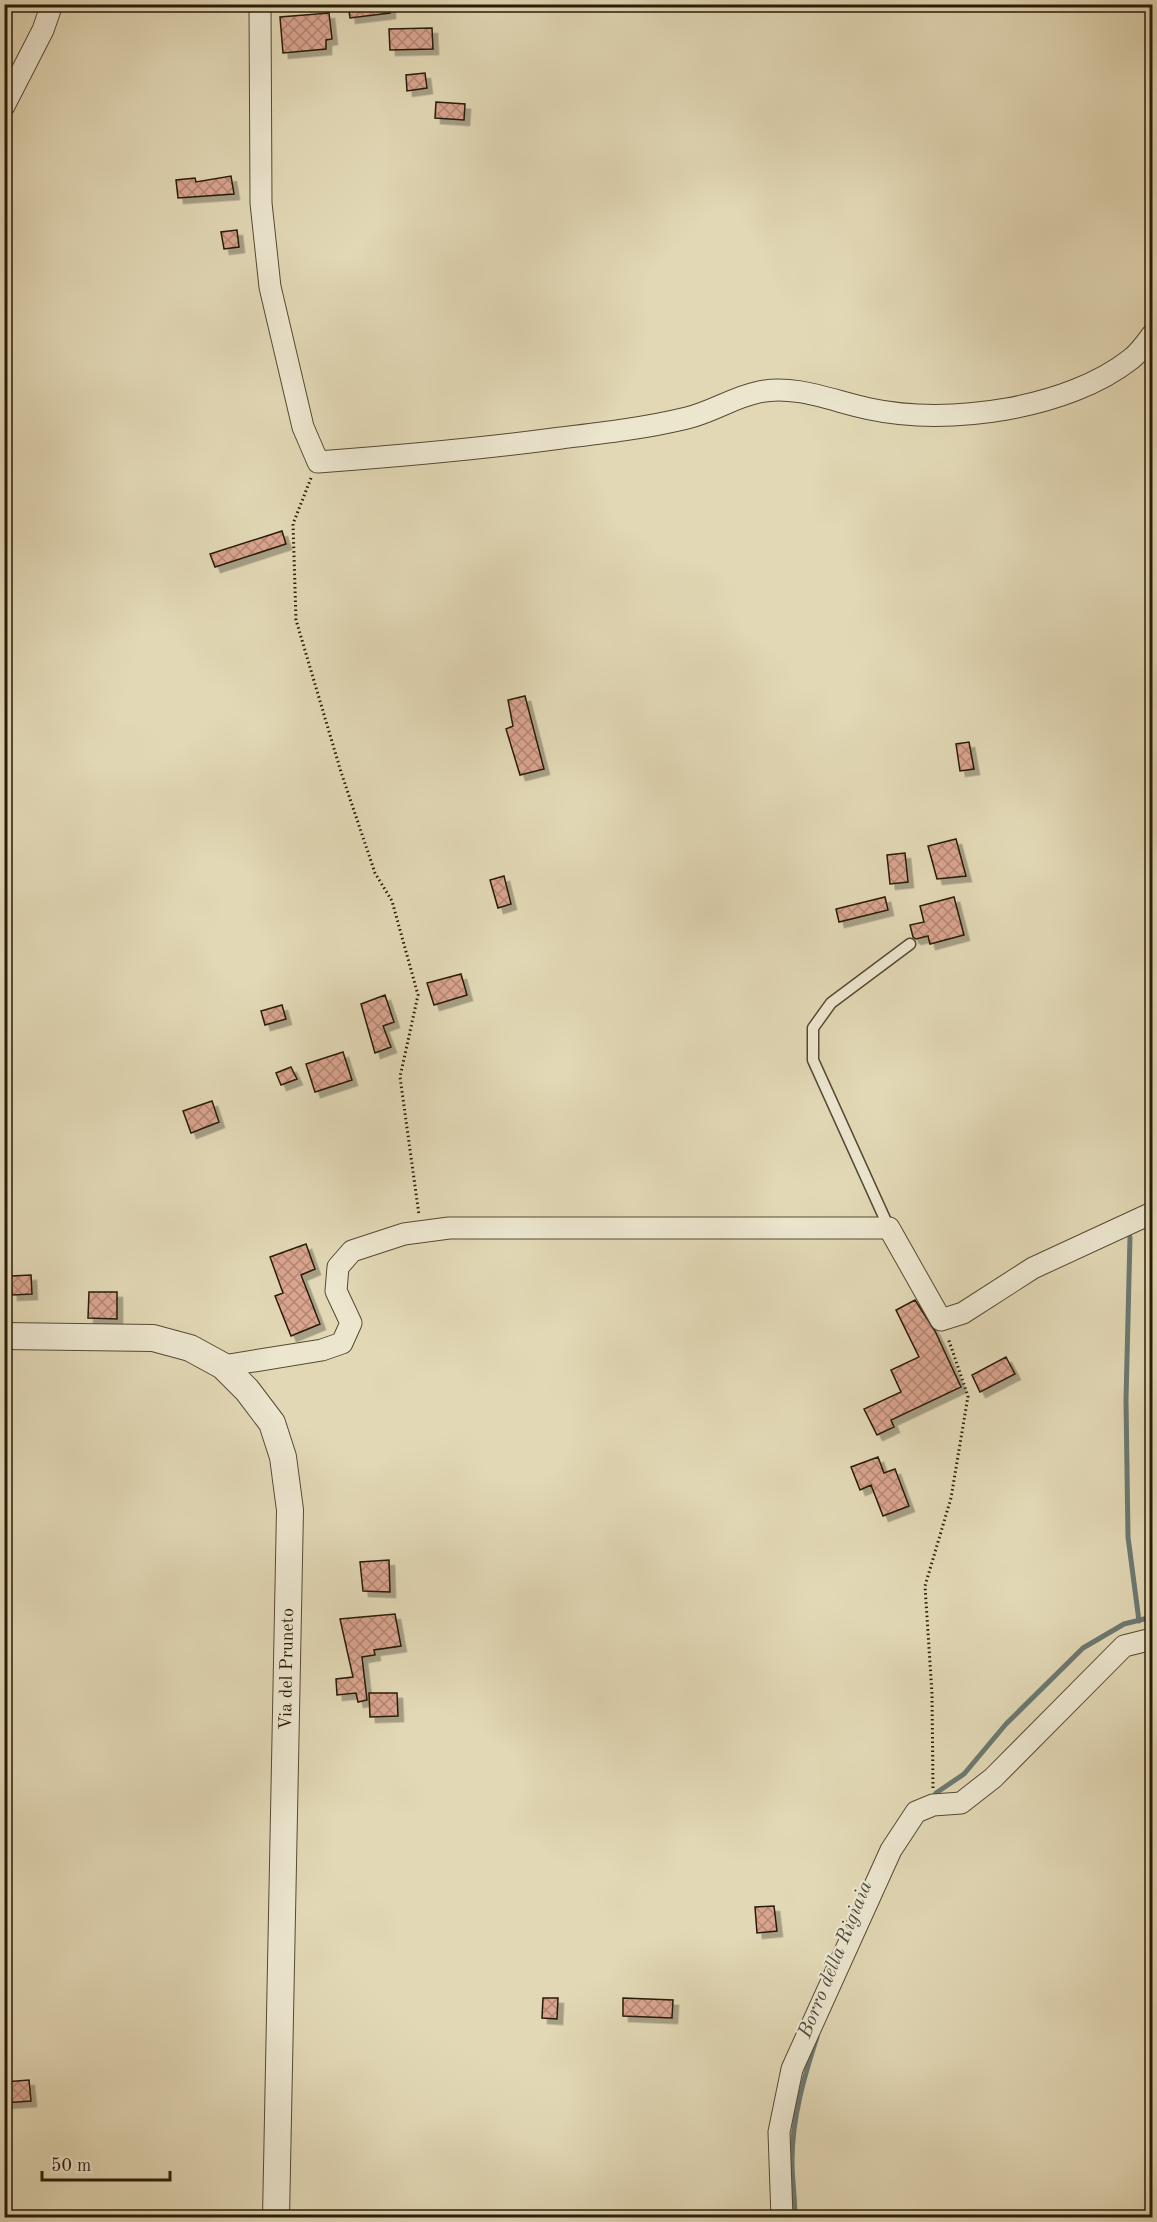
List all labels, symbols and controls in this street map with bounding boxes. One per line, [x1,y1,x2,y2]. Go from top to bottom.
street label: Via del Pruneto [277,1608,297,1730]
water label: Borro della Rigiaia [795,1878,877,2042]
scale bar [42,2144,170,2182]
text: 50 m [51,2157,91,2175]

